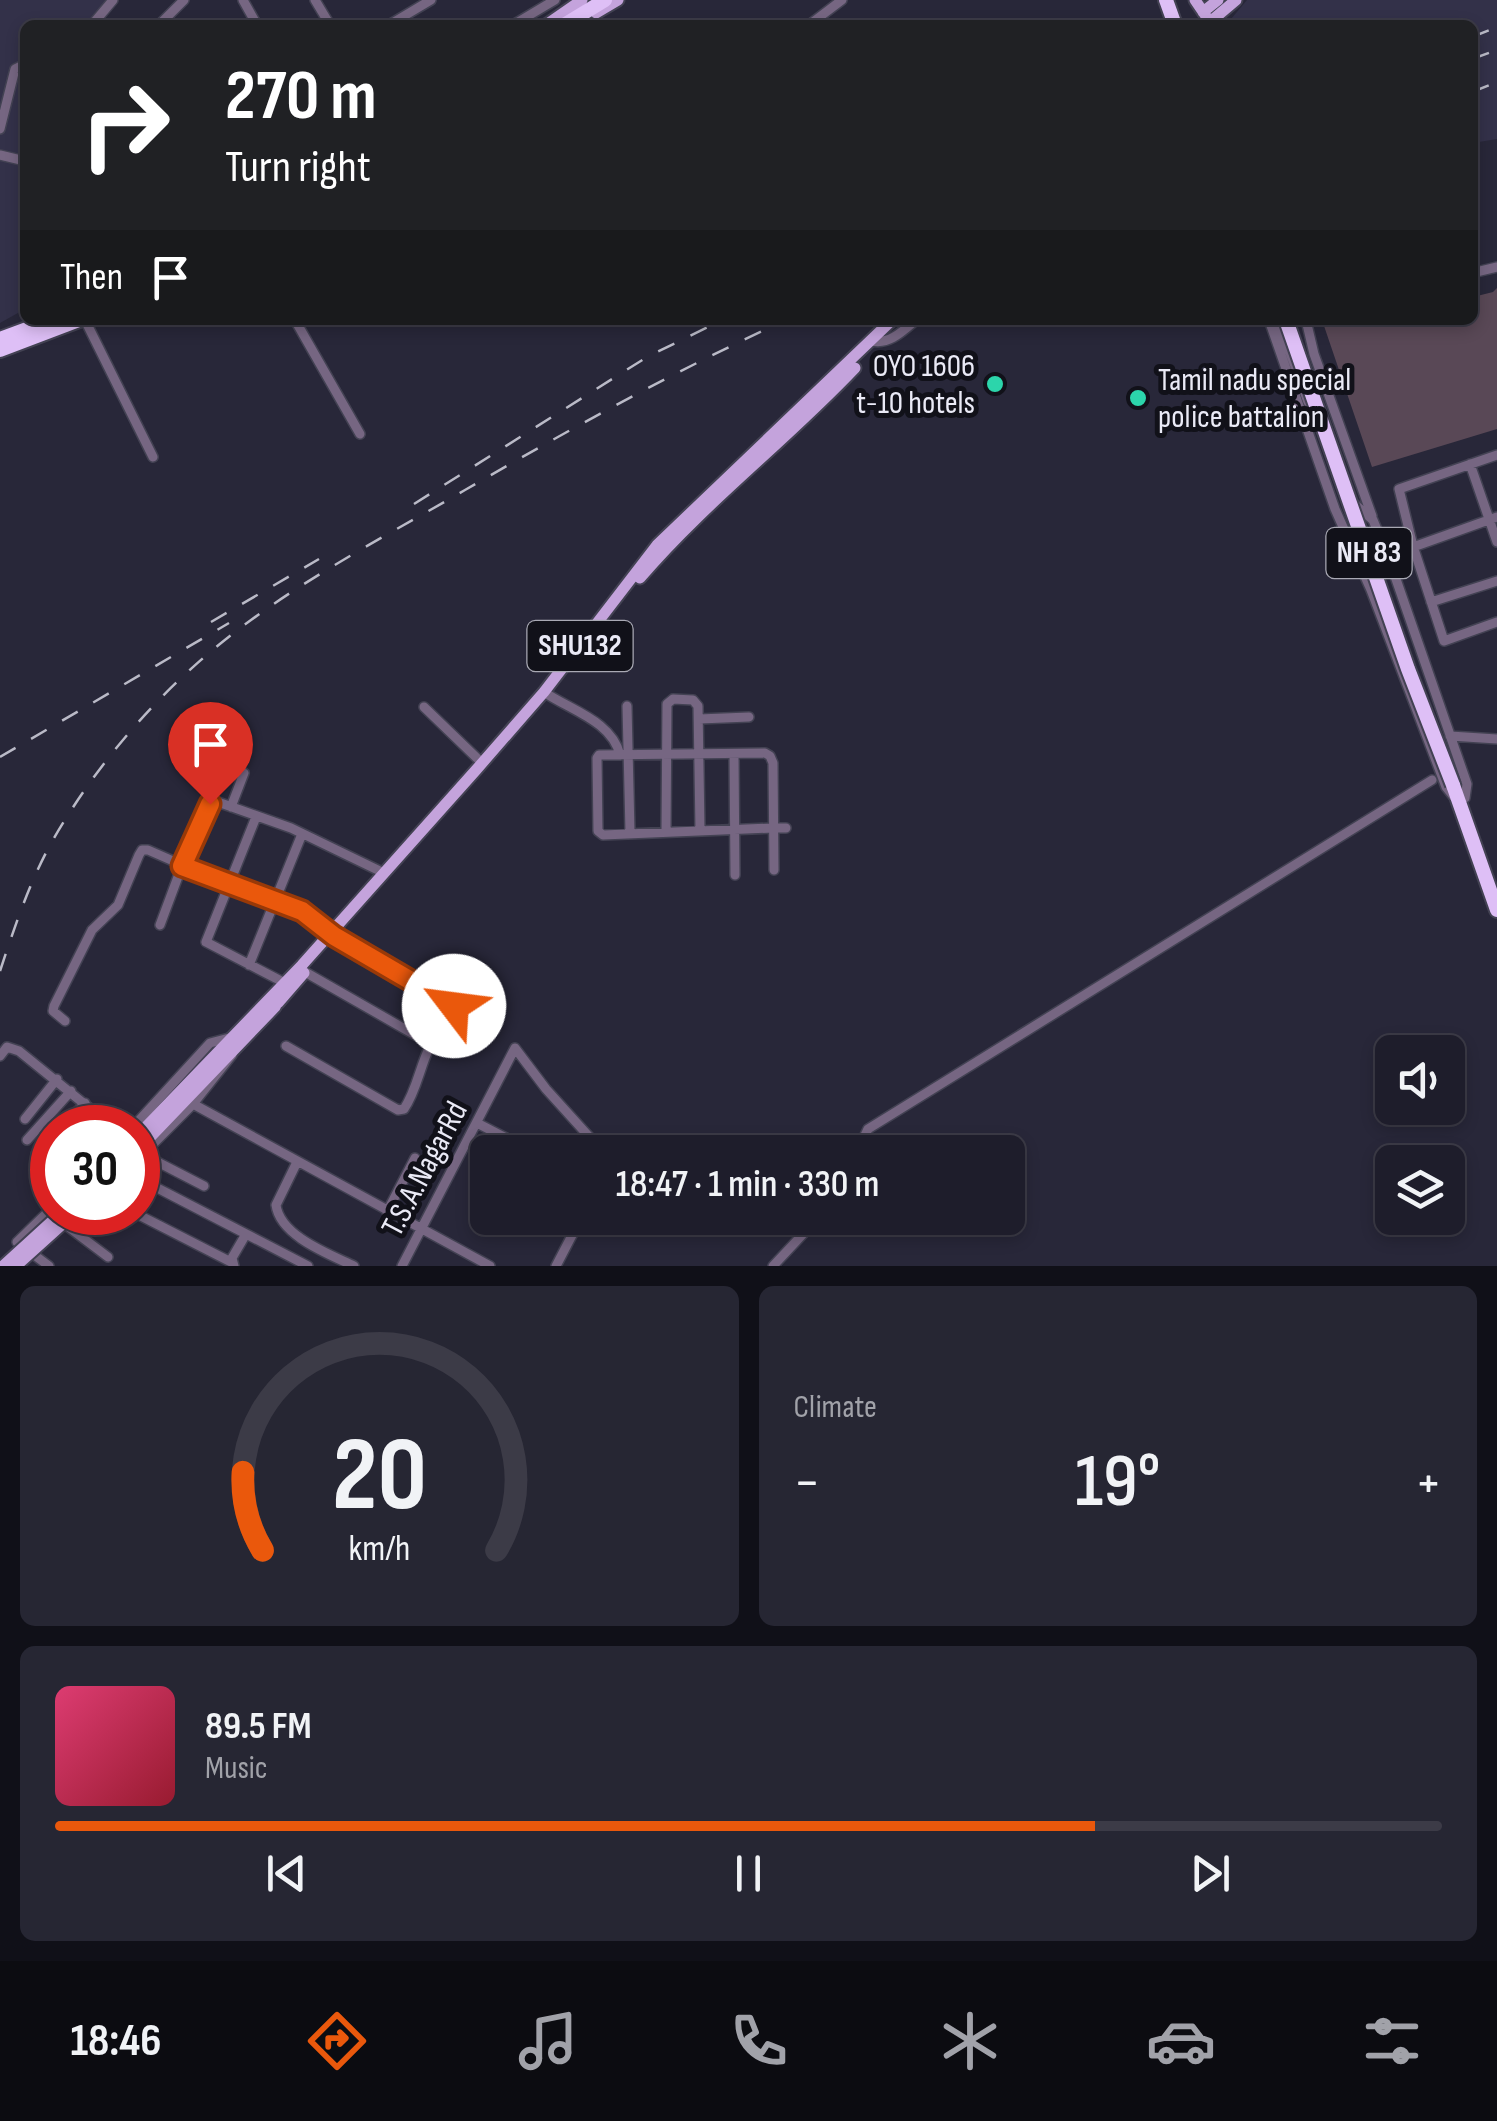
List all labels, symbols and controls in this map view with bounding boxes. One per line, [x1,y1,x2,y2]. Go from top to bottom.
text: 270 m [225,55,377,139]
icon: right [60,60,190,190]
text: Turn right [225,140,371,195]
icon: arrive [143,250,198,305]
text: Then [60,255,123,300]
place label: OYO 1606 t-10 hotels [856,347,975,423]
place label: Tamil nadu special police battalion [1158,361,1351,437]
marker: OYO 1606 t-10 hotels [984,373,1006,395]
marker: Tamil nadu special police battalion [1127,387,1149,409]
road number: NH 83 [1326,528,1412,578]
road number: SHU132 [528,621,632,671]
pin [168,702,253,805]
icon: arrive [183,717,238,772]
position arrow [402,954,506,1058]
map controls [1375,1035,1465,1235]
button: sound [1375,1035,1465,1125]
street label: T.S.A.NagarRd [373,1095,477,1243]
speed limit sign: 30 [30,1105,160,1235]
button: layers [1375,1145,1465,1235]
text: 18:47 · 1 min · 330 m [616,1162,879,1207]
text: Climate [794,1388,877,1427]
text: 20 [332,1414,427,1539]
text: 19° [1075,1437,1161,1528]
text: − [794,1450,820,1517]
text: + [1415,1450,1442,1517]
text: km/h [348,1528,410,1571]
text: 89.5 FM [205,1704,312,1749]
text: Music [205,1749,268,1788]
icon: previous [259,1846,314,1901]
icon: pause [721,1846,776,1901]
icon: next [1183,1846,1238,1901]
icon: directions [302,2006,372,2076]
icon: music [513,2006,583,2076]
icon: phone [724,2006,794,2076]
icon: climate [935,2006,1005,2076]
icon: car [1146,2006,1216,2076]
icon: filters [1357,2006,1427,2076]
text: 18:46 [70,2014,161,2069]

